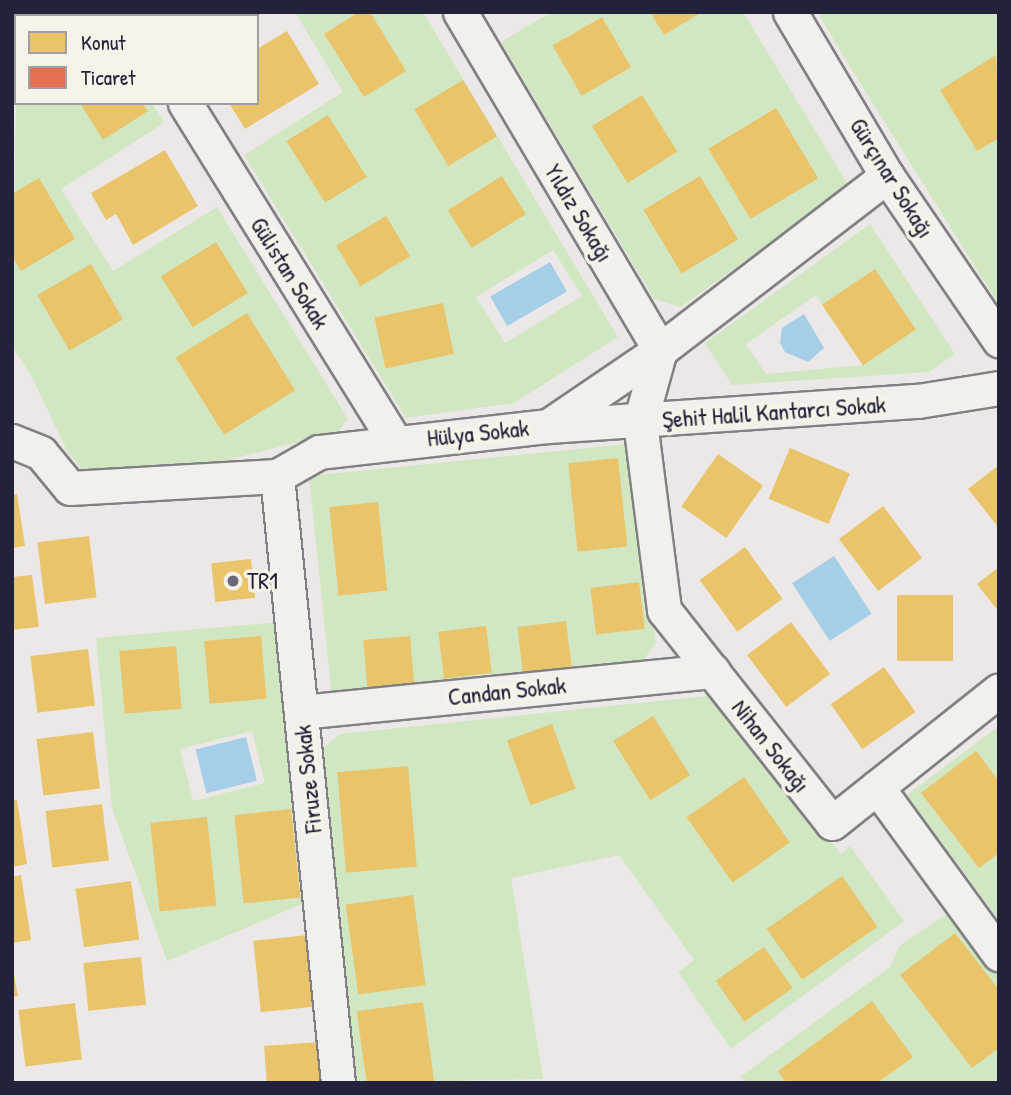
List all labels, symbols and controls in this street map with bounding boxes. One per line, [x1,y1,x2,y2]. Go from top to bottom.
legend [14,14,259,105]
text: Konut [81,28,126,57]
text: Ticaret [81,63,136,92]
street label: Gürçınar Sokağı [844,113,940,243]
street label: Yıldız Sokağı [539,159,619,267]
street label: Gülistan Sokak [244,212,336,334]
street label: Şehit Halil Kantarcı Sokak [661,390,887,434]
street label: Hülya Sokak [426,413,530,453]
place label: TR1 [247,567,278,595]
marker: TR1 [225,573,241,589]
street label: Candan Sokak [447,670,567,712]
street label: Nihan Sokağı [726,694,816,798]
street label: Firuze Sokak [288,724,328,834]

